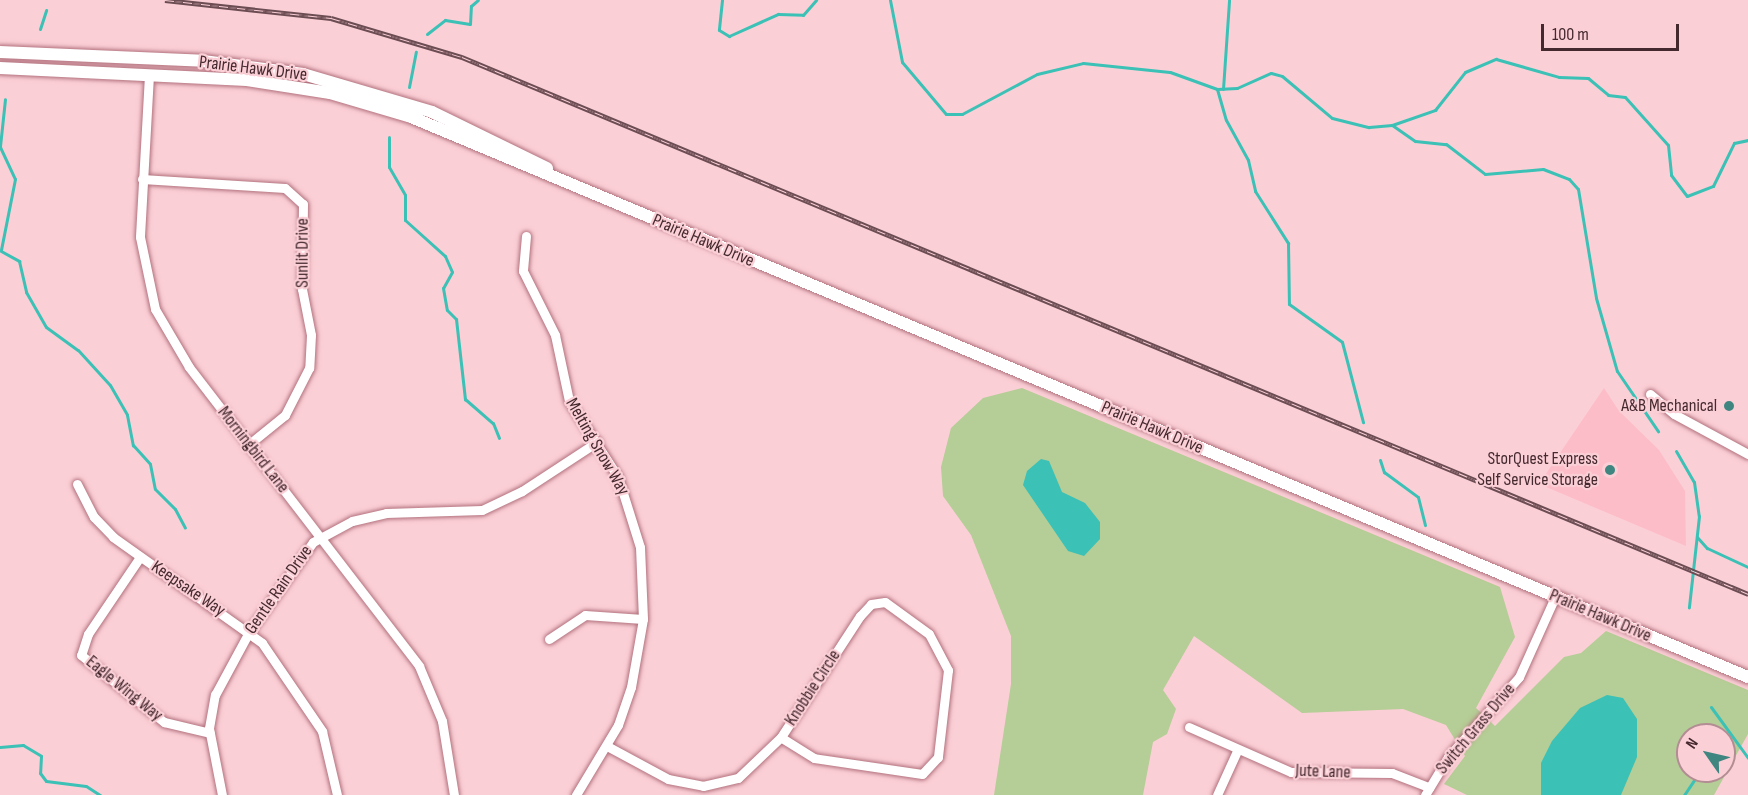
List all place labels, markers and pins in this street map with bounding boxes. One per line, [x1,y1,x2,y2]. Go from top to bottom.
place label: A&B Mechanical [1621,395,1717,417]
marker: A&B Mechanical [1722,399,1736,413]
place label: StorQuest Express Self Service Storage [1477,449,1598,492]
marker: StorQuest Express Self Service Storage [1603,463,1617,477]

